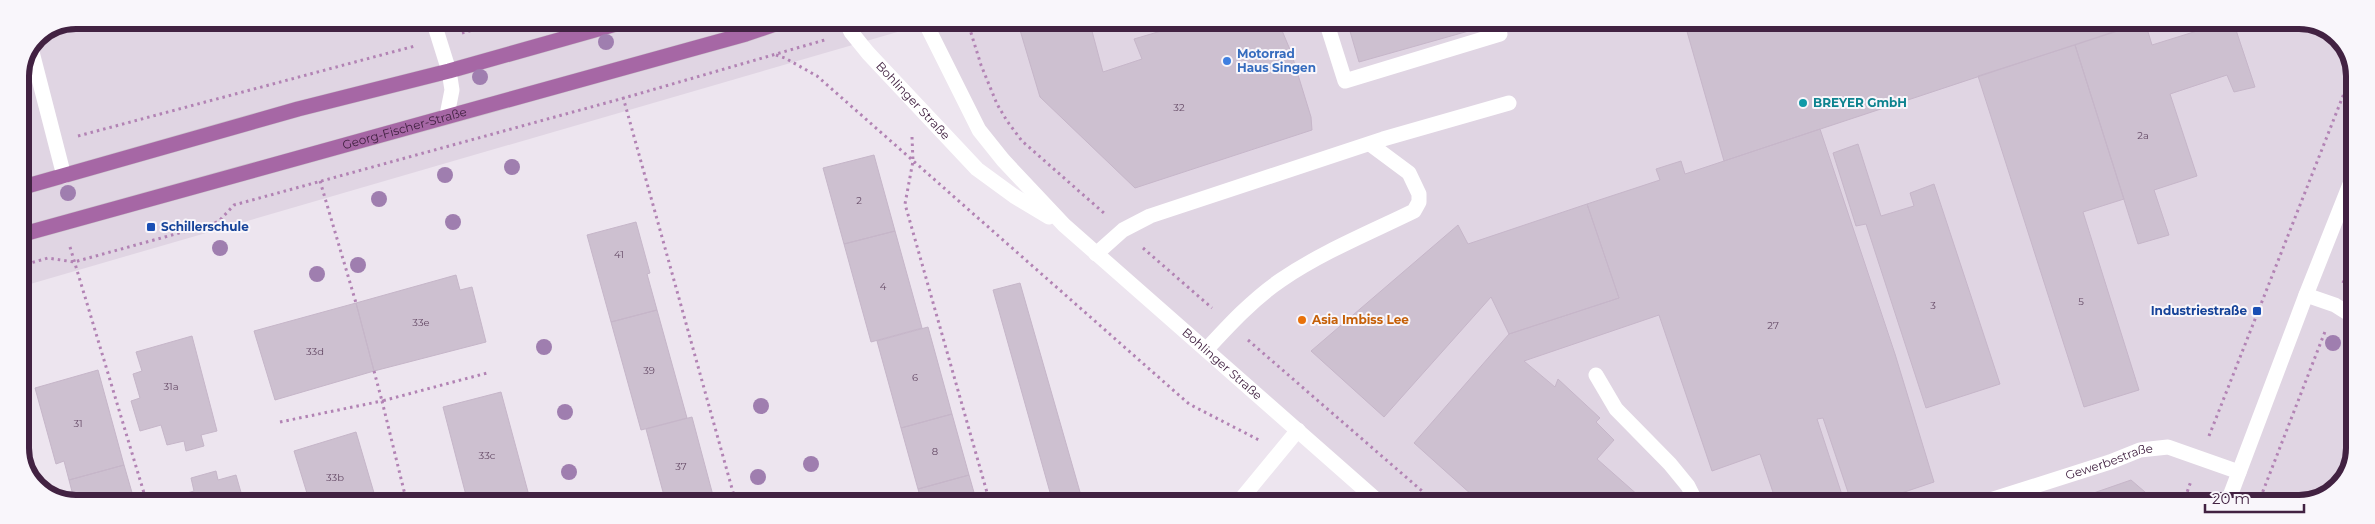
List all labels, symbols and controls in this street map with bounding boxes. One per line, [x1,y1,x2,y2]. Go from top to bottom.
place label: Motorrad Haus Singen [1237,46,1316,75]
marker: Motorrad Haus Singen [1221,55,1233,67]
street label: Bohlinger Straße [873,58,954,143]
place label: BREYER GmbH [1813,95,1907,110]
marker: BREYER GmbH [1797,97,1809,109]
house number: 32 [1173,101,1185,114]
street label: Georg-Fischer-Straße [341,104,468,152]
house number: 2a [2137,129,2149,142]
house number: 2 [856,194,862,207]
place label: Schillerschule [161,219,249,234]
marker: Schillerschule [145,221,157,233]
house number: 41 [614,248,624,261]
house number: 4 [880,280,887,293]
house number: 5 [2078,295,2084,308]
house number: 3 [1930,299,1936,312]
place label: Industriestraße [2151,303,2247,318]
marker: Industriestraße [2251,305,2263,317]
place label: Asia Imbiss Lee [1311,312,1409,327]
marker: Asia Imbiss Lee [1296,314,1308,326]
house number: 33e [412,316,430,329]
house number: 27 [1767,319,1779,332]
street label: Bohlinger Straße [1179,324,1265,403]
house number: 33d [306,345,324,358]
house number: 39 [643,364,655,377]
house number: 6 [912,371,918,384]
house number: 31a [163,380,179,393]
house number: 31 [73,417,83,430]
street label: Gewerbestraße [2063,441,2154,483]
house number: 8 [932,445,938,458]
house number: 33c [479,449,496,462]
house number: 37 [675,460,687,473]
house number: 33b [326,471,344,484]
scale bar [2205,482,2304,514]
text: 20 m [2212,489,2250,508]

